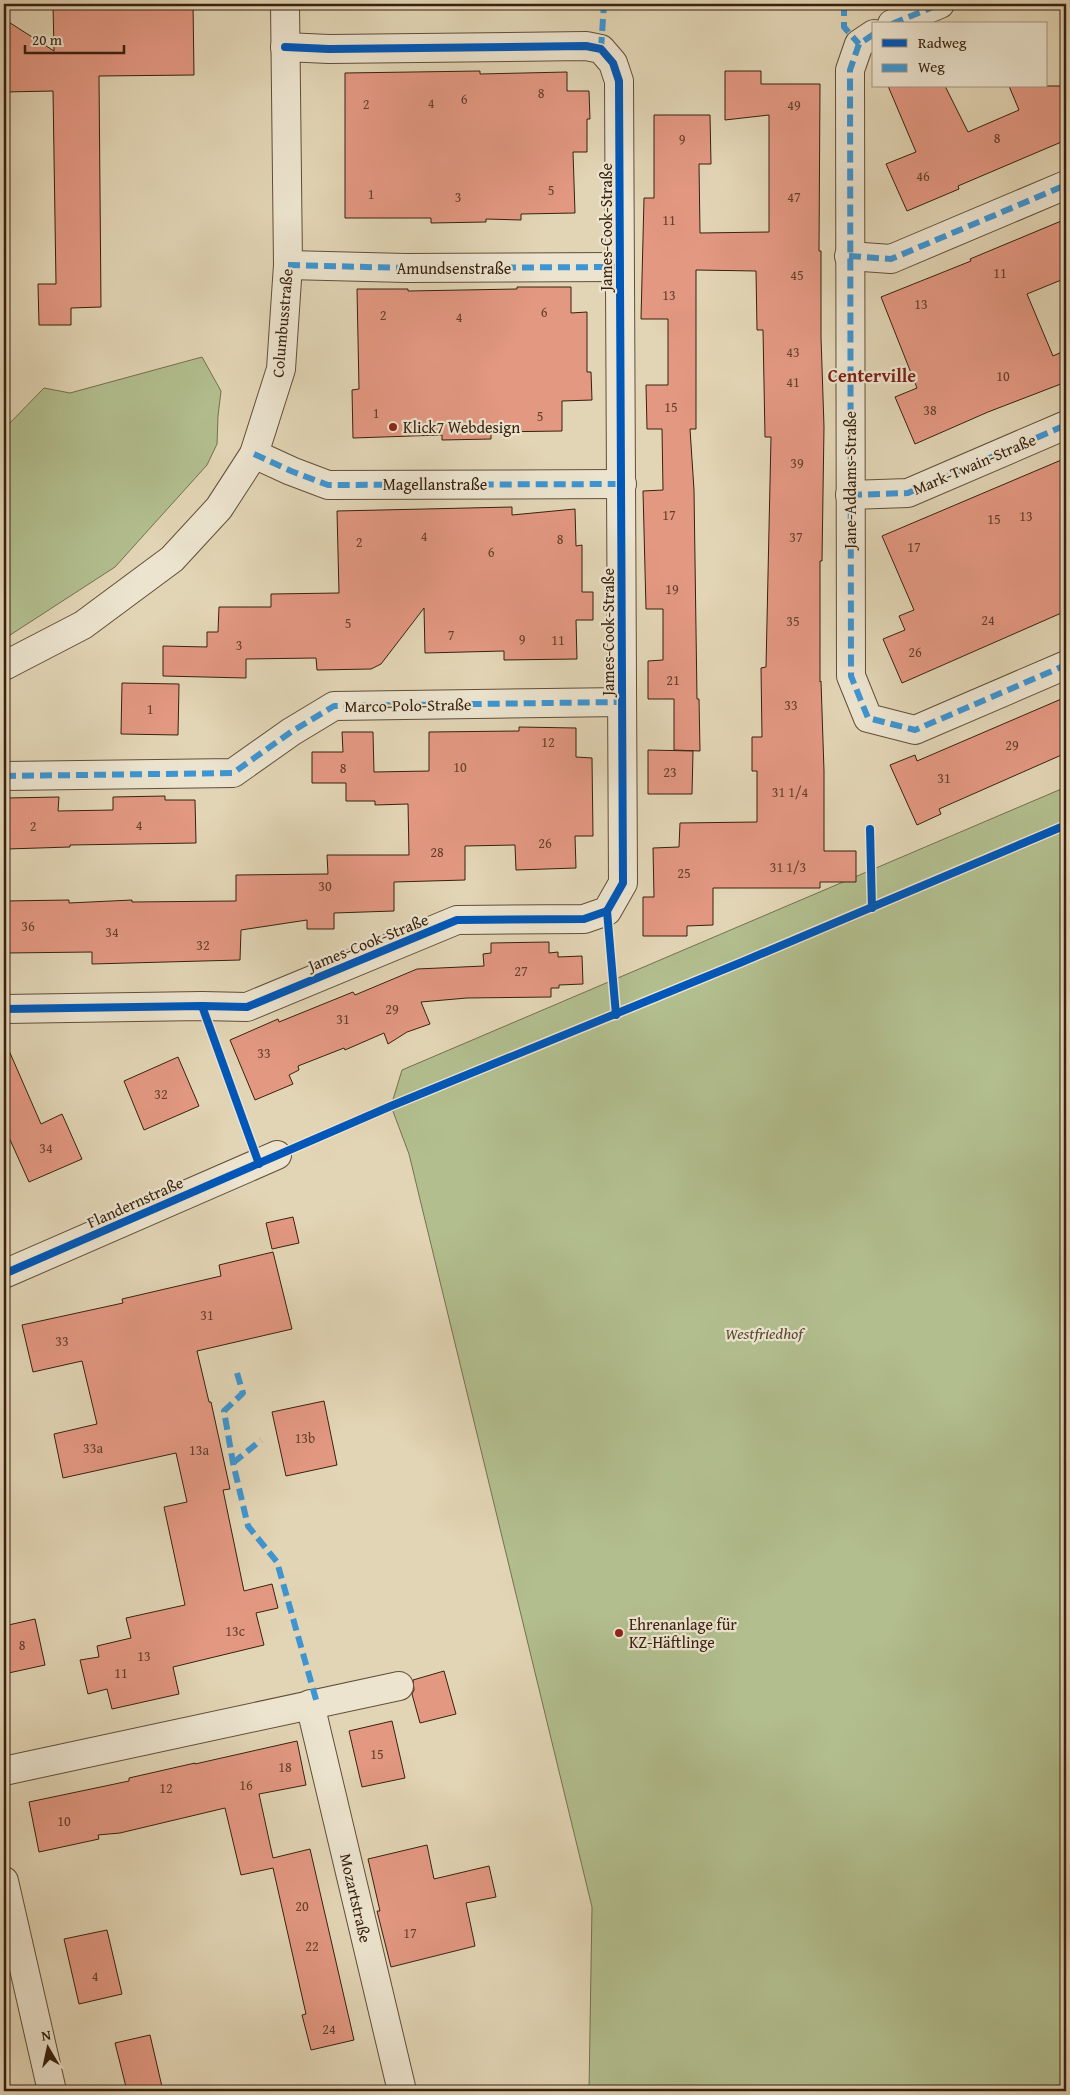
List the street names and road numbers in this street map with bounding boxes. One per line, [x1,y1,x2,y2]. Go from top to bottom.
street label: James-Cook-Straße [594,163,618,293]
street label: Amundsenstraße [397,256,511,280]
street label: Columbusstraße [265,268,299,378]
street label: Jane-Addams-Straße [838,411,862,551]
street label: Mark-Twain-Straße [909,427,1039,501]
street label: Magellanstraße [383,472,487,496]
street label: James-Cook-Straße [596,568,620,698]
street label: Marco-Polo-Straße [344,692,472,718]
street label: James-Cook-Straße [302,907,432,978]
street label: Flandernstraße [83,1170,187,1234]
street label: Mozartstraße [334,1851,378,1945]

